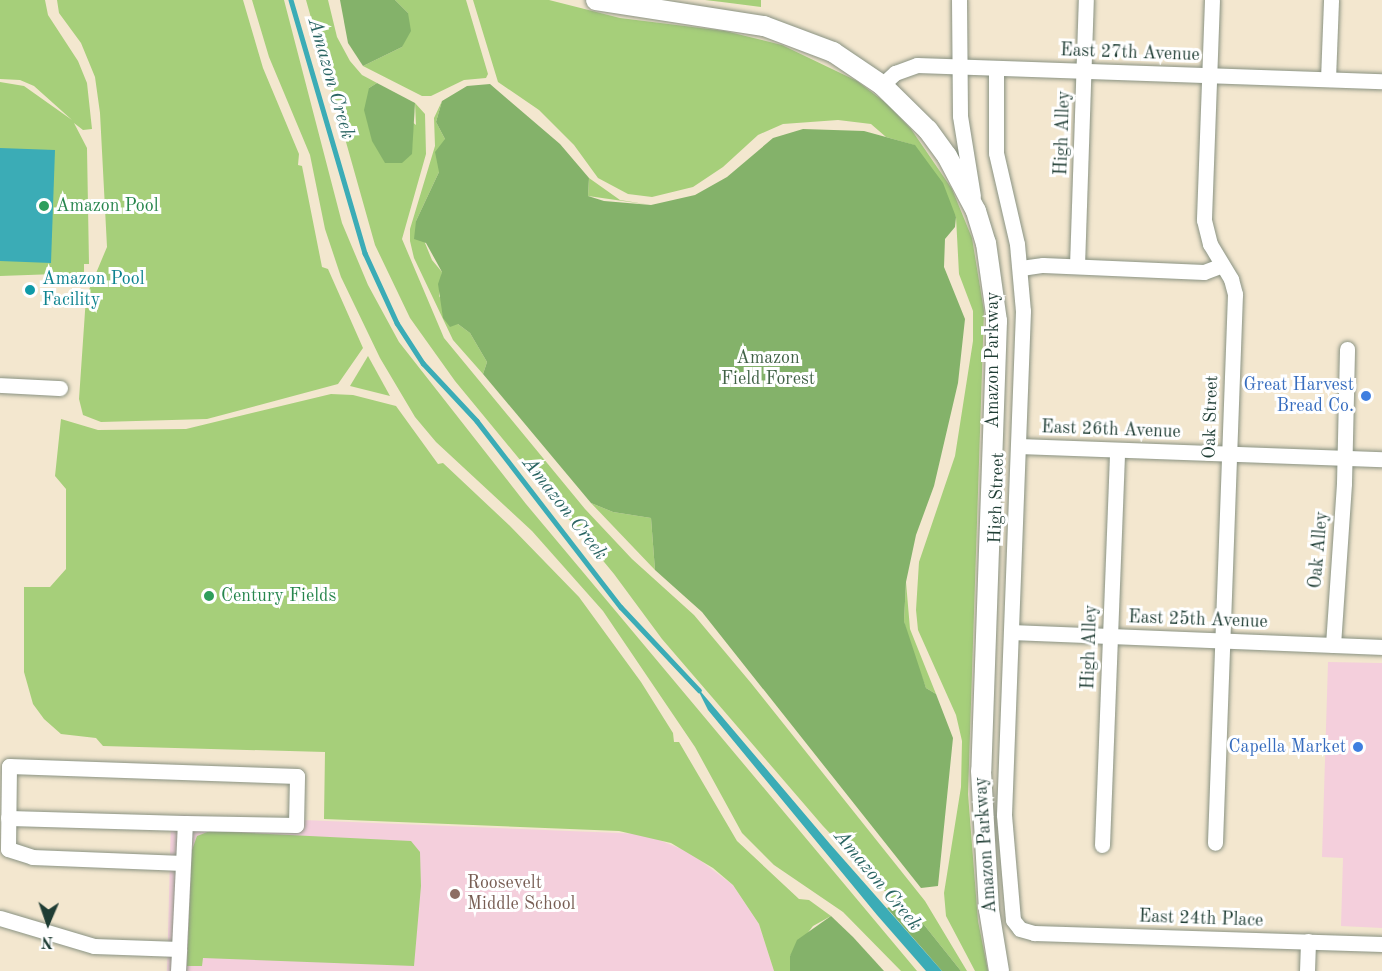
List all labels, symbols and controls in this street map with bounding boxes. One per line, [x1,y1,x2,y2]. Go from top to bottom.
water label: Amazon Creek [301,16,359,142]
street label: East 27th Avenue [1060,40,1200,66]
street label: High Alley [1051,90,1075,176]
place label: Amazon Pool [56,195,159,217]
marker: Amazon Pool [37,199,51,213]
place label: Amazon Pool Facility [42,269,145,312]
marker: Amazon Pool Facility [23,283,37,297]
street label: Amazon Parkway [982,291,1004,429]
park label: Amazon Field Forest [721,348,815,391]
street label: Oak Street [1199,375,1223,459]
place label: Great Harvest Bread Co. [1244,375,1354,418]
marker: Great Harvest Bread Co. [1359,389,1373,403]
street label: East 26th Avenue [1041,417,1181,443]
water label: Amazon Creek [516,452,612,566]
street label: High Street [985,452,1009,544]
street label: Oak Alley [1305,511,1333,589]
place label: Century Fields [221,585,336,607]
marker: Century Fields [202,589,216,603]
street label: High Alley [1078,604,1102,690]
street label: East 25th Avenue [1128,607,1268,633]
place label: Capella Market [1228,736,1346,758]
marker: Capella Market [1351,740,1365,754]
street label: Amazon Parkway [970,776,1002,914]
water label: Amazon Creek [828,826,926,936]
place label: Roosevelt Middle School [467,873,575,916]
marker: Roosevelt Middle School [448,887,462,901]
north arrow [18,893,78,953]
street label: East 24th Place [1138,906,1264,932]
text: N [41,933,54,949]

